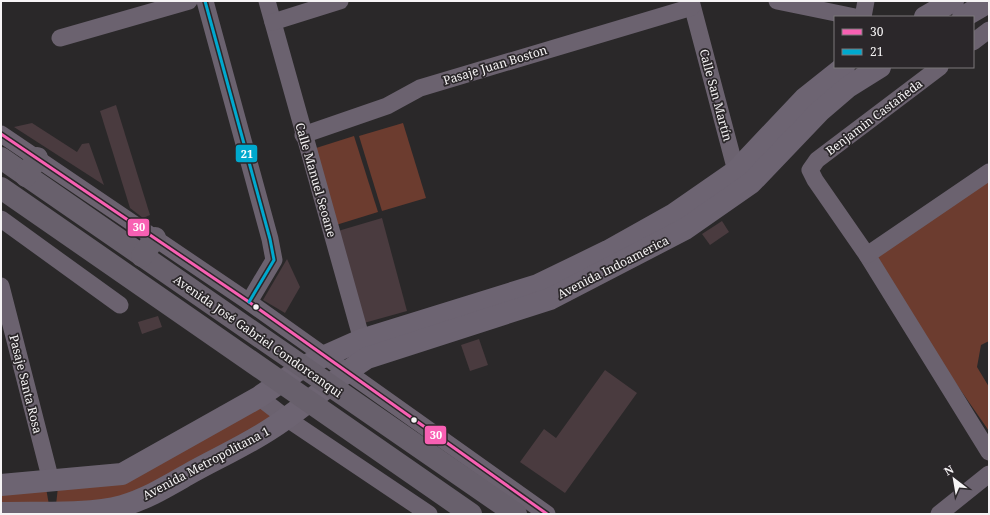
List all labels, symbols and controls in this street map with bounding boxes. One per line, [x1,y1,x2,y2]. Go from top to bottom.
legend [834,16,974,68]
text: 30 [870,23,884,40]
street label: Pasaje Juan Boston [441,41,549,89]
text: 21 [870,43,883,60]
street label: Calle San Martín [696,47,737,143]
street label: Benjamin Castañeda [822,75,926,159]
street label: Calle Manuel Seoane [291,121,341,239]
line badge: 21 [235,144,258,163]
text: 21 [241,146,253,161]
line badge: 30 [127,218,150,237]
text: 30 [133,219,145,234]
street label: Avenida Indoamerica [554,231,672,303]
street label: Avenida José Gabriel Condorcanqui [170,271,346,401]
unlabelled marker [251,302,261,312]
street label: Pasaje Santa Rosa [5,333,47,435]
unlabelled marker [409,415,419,425]
street label: Avenida Metropolitana 1 [140,422,272,504]
line badge: 30 [424,425,447,445]
text: 30 [430,427,442,442]
north arrow [934,459,974,499]
text: N [941,461,956,479]

